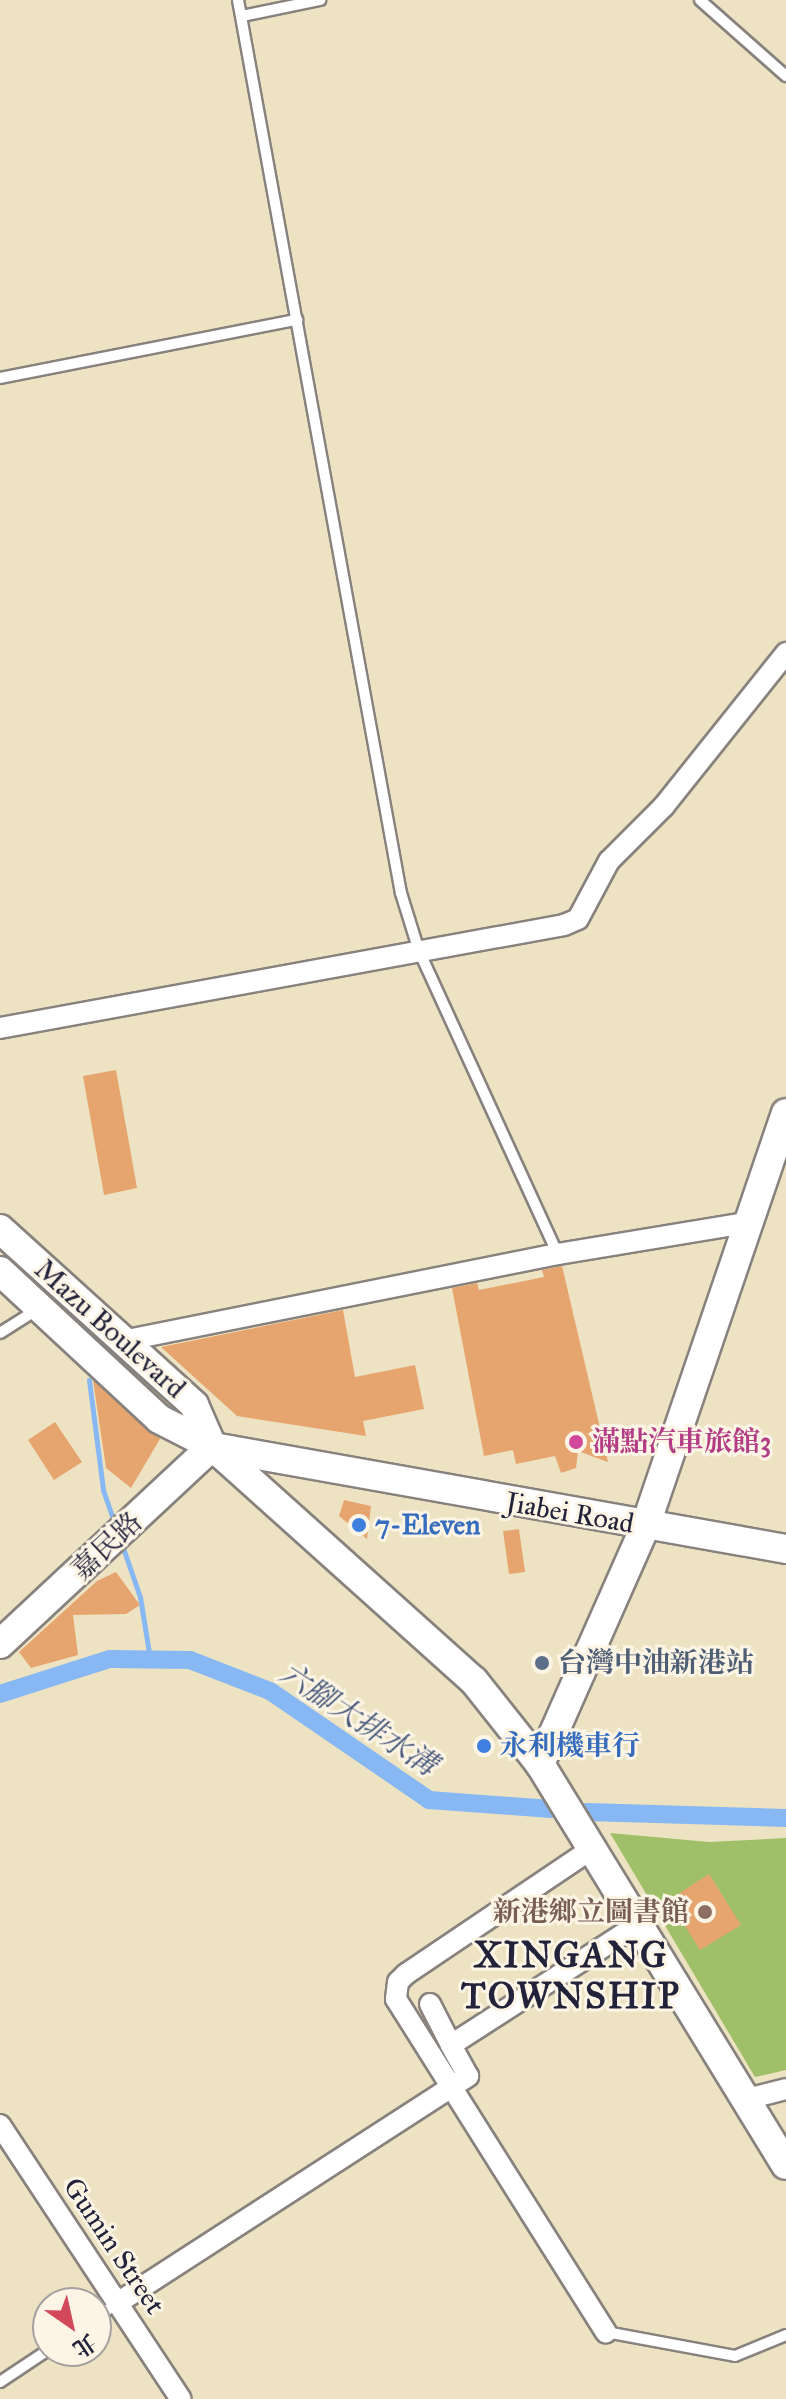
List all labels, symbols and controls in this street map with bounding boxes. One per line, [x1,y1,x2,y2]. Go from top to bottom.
street label: Mazu Boulevard [28,1253,192,1405]
place label: 滿點汽車旅館3 [592,1425,771,1459]
marker: 滿點汽車旅館3 [567,1433,585,1451]
street label: Jiabei Road [503,1485,637,1541]
street label: 嘉民路 [65,1505,149,1587]
place label: 7-Eleven [375,1508,480,1542]
marker: 7-Eleven [350,1516,368,1534]
place label: 台灣中油新港站 [558,1646,754,1680]
marker: 台灣中油新港站 [533,1654,551,1672]
water label: 六腳大排水溝 [273,1655,443,1783]
place label: 永利機車行 [500,1729,640,1763]
marker: 永利機車行 [475,1737,493,1755]
place label: 新港鄉立圖書館 [493,1895,689,1929]
marker: 新港鄉立圖書館 [696,1903,714,1921]
district label: XINGANG TOWNSHIP [461,1933,681,2018]
street label: Gumin Street [56,2171,172,2321]
north arrow [32,2287,112,2367]
text: 北 [68,2328,101,2363]

